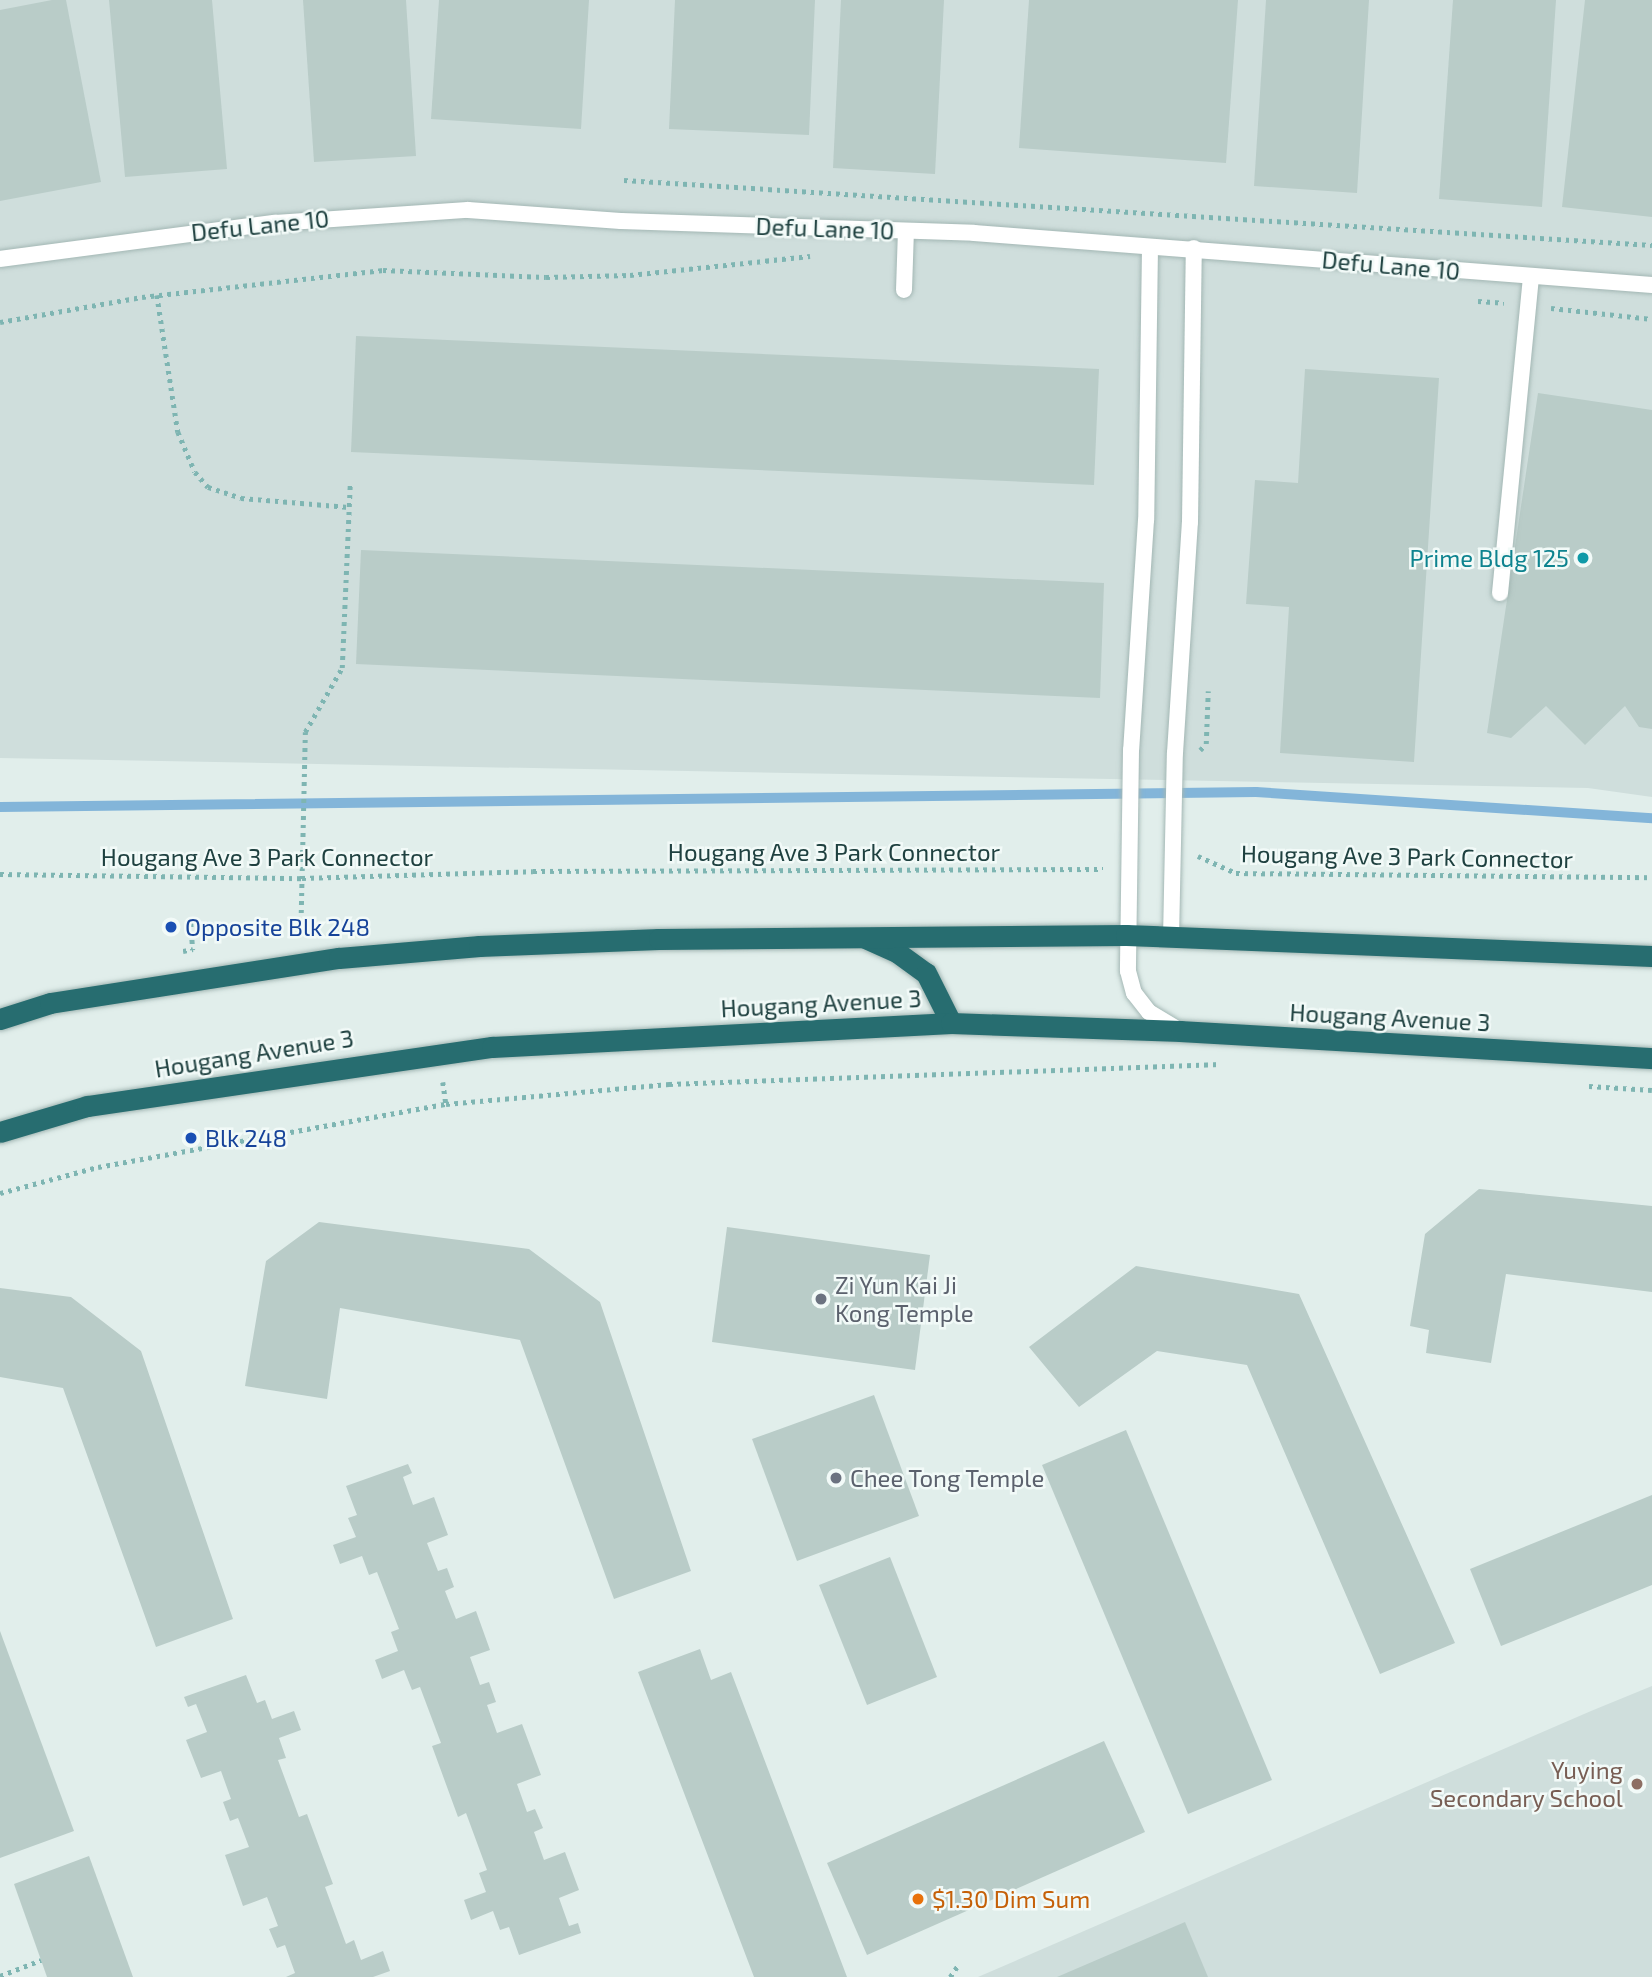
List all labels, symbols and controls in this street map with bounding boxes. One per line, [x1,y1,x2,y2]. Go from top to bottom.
street label: Defu Lane 10 [190,203,330,247]
street label: Defu Lane 10 [755,211,895,245]
street label: Defu Lane 10 [1321,245,1461,285]
place label: Prime Bldg 125 [1410,544,1569,572]
marker: Prime Bldg 125 [1575,550,1591,566]
street label: Hougang Ave 3 Park Connector [667,838,1001,866]
street label: Hougang Ave 3 Park Connector [1240,839,1574,873]
street label: Hougang Ave 3 Park Connector [100,843,434,871]
place label: Opposite Blk 248 [185,913,370,941]
marker: Opposite Blk 248 [163,919,179,935]
street label: Hougang Avenue 3 [720,983,922,1023]
street label: Hougang Avenue 3 [1289,997,1491,1037]
street label: Hougang Avenue 3 [152,1023,356,1083]
place label: Blk 248 [205,1124,287,1152]
marker: Blk 248 [183,1130,199,1146]
place label: Zi Yun Kai Ji Kong Temple [835,1271,974,1327]
marker: Zi Yun Kai Ji Kong Temple [813,1291,829,1307]
place label: Chee Tong Temple [850,1464,1045,1492]
marker: Chee Tong Temple [828,1470,844,1486]
place label: Yuying Secondary School [1429,1756,1623,1812]
marker: Yuying Secondary School [1629,1776,1645,1792]
place label: $1.30 Dim Sum [932,1885,1090,1913]
marker: $1.30 Dim Sum [910,1891,926,1907]

